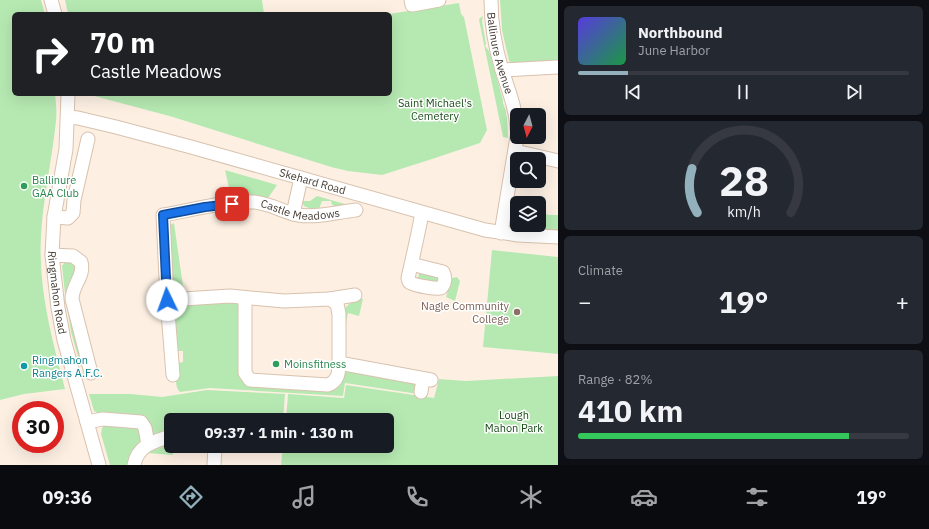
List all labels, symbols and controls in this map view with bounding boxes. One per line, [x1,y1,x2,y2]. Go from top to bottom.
street label: Ballinure Avenue [484,12,516,96]
text: Northbound [638,23,723,42]
text: 70 m [90,24,155,61]
icon: right [24,28,76,80]
text: June Harbor [638,42,710,59]
text: Castle Meadows [90,60,222,83]
icon: previous [622,81,644,103]
icon: pause [732,81,754,103]
icon: next [843,81,865,103]
park label: Saint Michael's Cemetery [398,96,472,123]
north arrow [510,108,546,144]
map controls [510,108,546,232]
button: search [510,152,546,188]
text: 28 [719,153,768,207]
street label: Skehard Road [278,165,347,197]
place label: Ballinure GAA Club [32,173,79,200]
marker: Ballinure GAA Club [19,181,29,191]
pin [215,187,249,221]
icon: arrive [221,193,243,215]
street label: Castle Meadows [259,196,341,223]
button: layers [510,196,546,232]
text: km/h [727,202,760,221]
street label: Ringmahon Road [45,251,70,335]
text: Climate [578,262,623,279]
position arrow [146,279,188,321]
text: 19° [718,282,769,321]
text: − [578,287,591,316]
text: + [896,287,909,316]
place label: Nagle Community College [421,299,509,326]
marker: Nagle Community College [512,307,522,317]
place label: Ringmahon Rangers A.F.C. [32,353,103,380]
place label: Moinsfitness [284,357,346,371]
marker: Moinsfitness [271,359,281,369]
marker: Ringmahon Rangers A.F.C. [19,361,29,371]
text: Range · 82% [578,371,652,388]
text: 410 km [578,391,683,430]
speed limit sign: 30 [12,401,64,453]
park label: Lough Mahon Park [485,408,543,435]
text: 09:37 · 1 min · 130 m [205,423,353,442]
icon: directions [177,483,205,511]
icon: music [290,483,318,511]
icon: phone [403,483,431,511]
icon: climate [517,483,545,511]
icon: car [630,483,658,511]
icon: filters [743,483,771,511]
text: 09:36 [43,486,92,509]
text: 19° [856,486,886,509]

